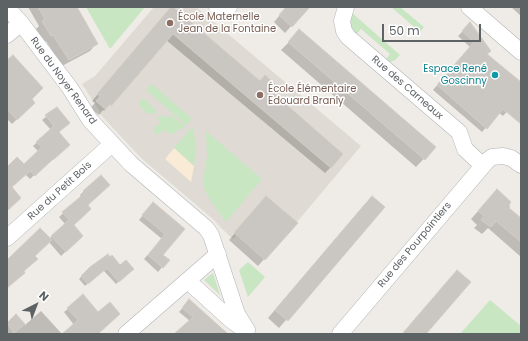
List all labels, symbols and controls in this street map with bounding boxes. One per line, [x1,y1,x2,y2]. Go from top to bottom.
place label: École Maternelle Jean de la Fontaine [178,11,276,34]
scale bar [384,16,483,42]
marker: École Maternelle Jean de la Fontaine [165,18,175,28]
text: 50 m [389,22,420,39]
street label: Rue du Noyer Renard [27,35,99,127]
street label: Rue des Carneaux [369,54,445,122]
place label: Espace René Goscinny [423,63,487,86]
marker: Espace René Goscinny [490,70,500,80]
place label: École Élémentaire Edouard Branly [268,83,356,106]
marker: École Élémentaire Edouard Branly [255,90,265,100]
street label: Rue du Petit Bois [26,159,94,223]
street label: Rue des Pourpointiers [376,200,454,290]
north arrow [16,285,56,325]
text: N [36,287,52,305]

